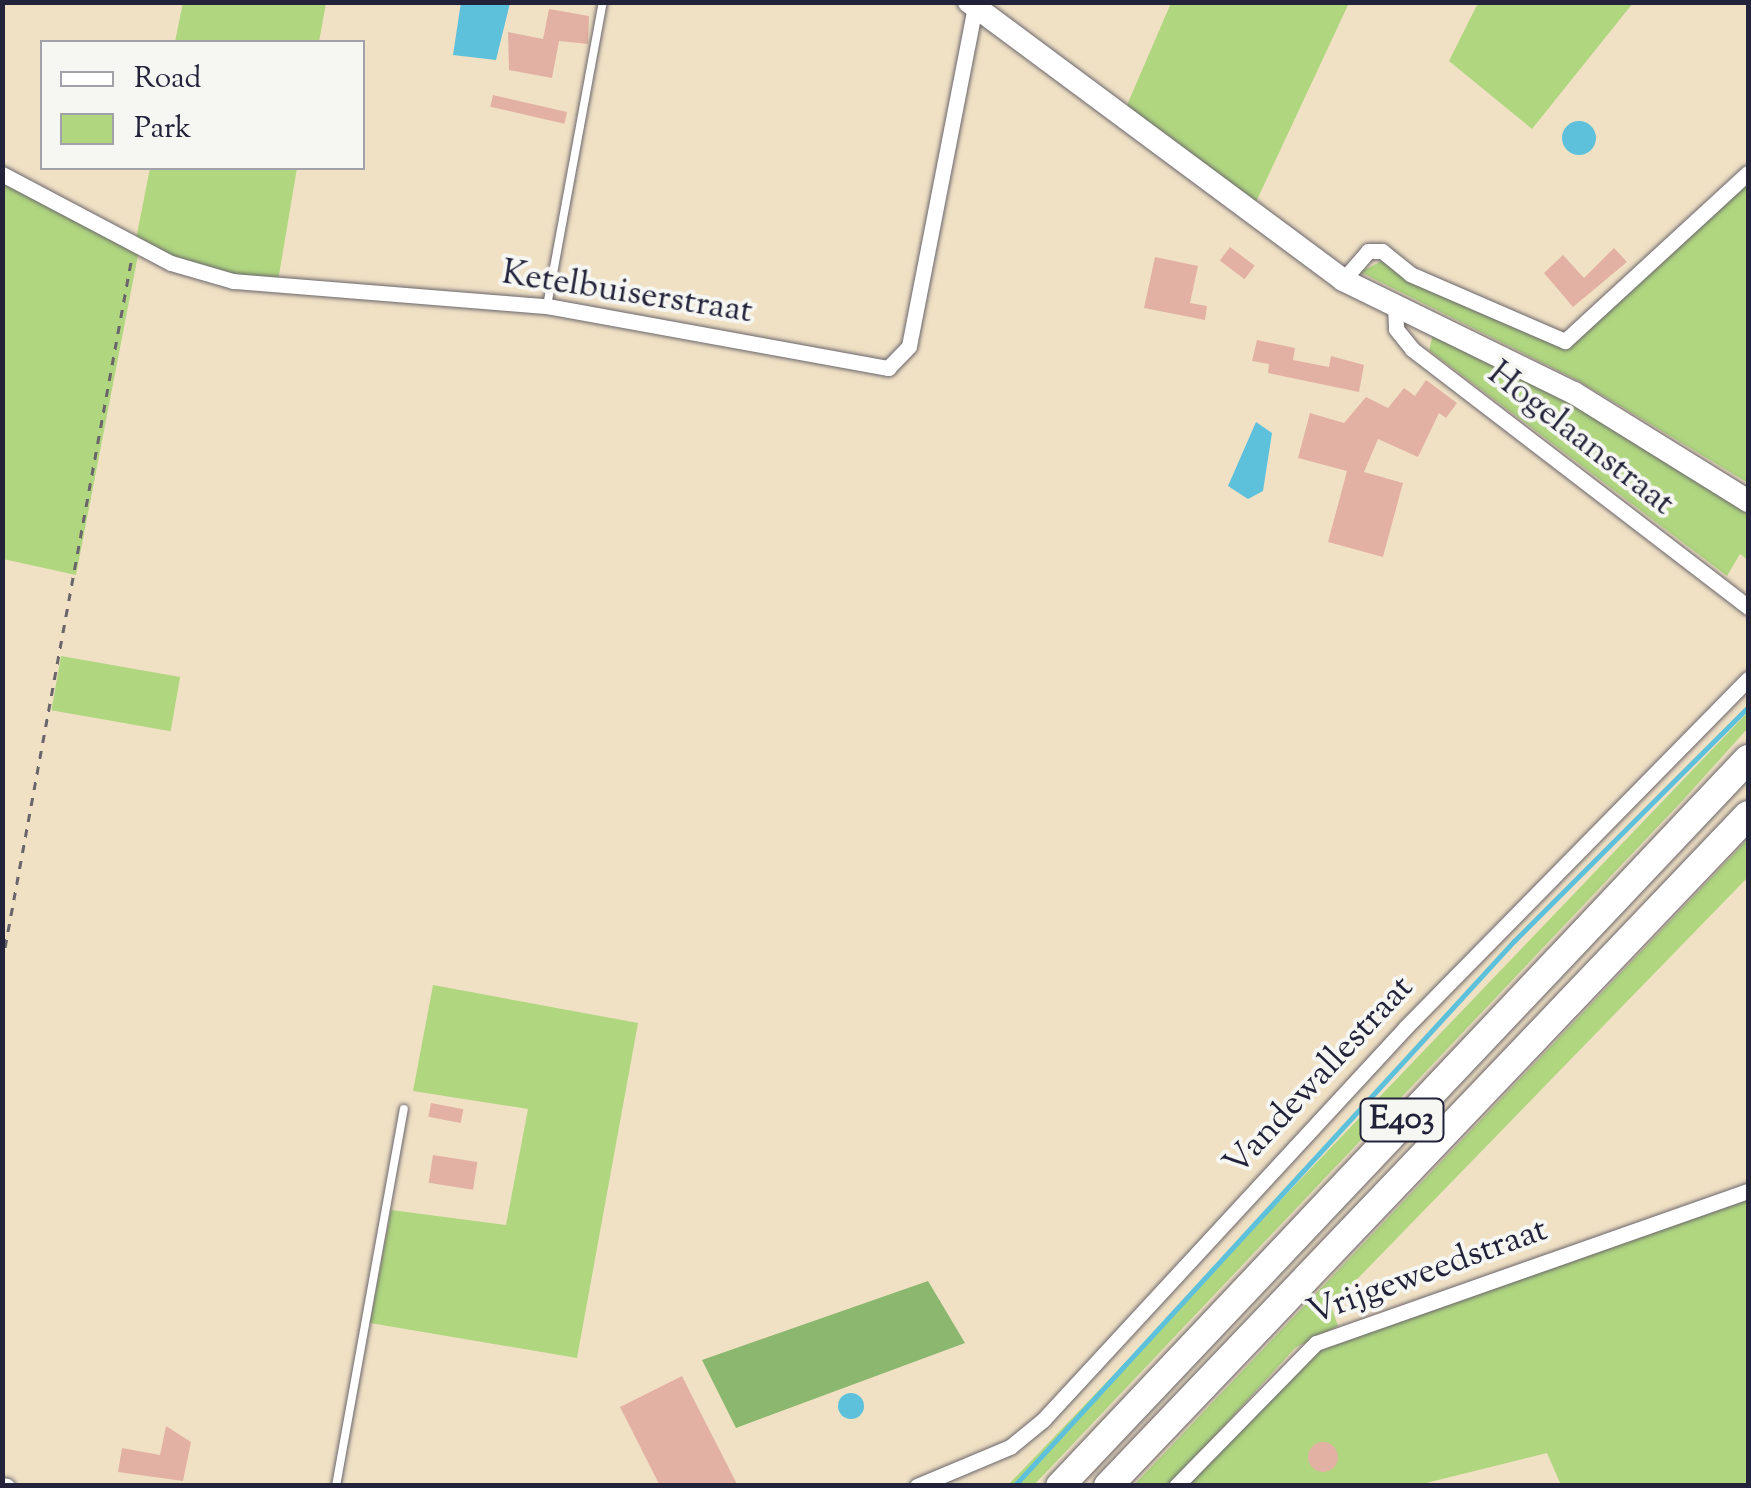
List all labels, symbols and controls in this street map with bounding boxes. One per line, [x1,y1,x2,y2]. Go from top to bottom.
legend [40,40,365,170]
text: Road [134,58,201,101]
text: Park [134,108,191,151]
street label: Ketelbuiserstraat [499,253,755,335]
street label: Hogelaanstraat [1478,354,1682,526]
street label: Vandewallestraat [1217,968,1423,1186]
road number: E403 [1357,1093,1447,1147]
street label: Vrijgeweedstraat [1302,1210,1554,1336]

